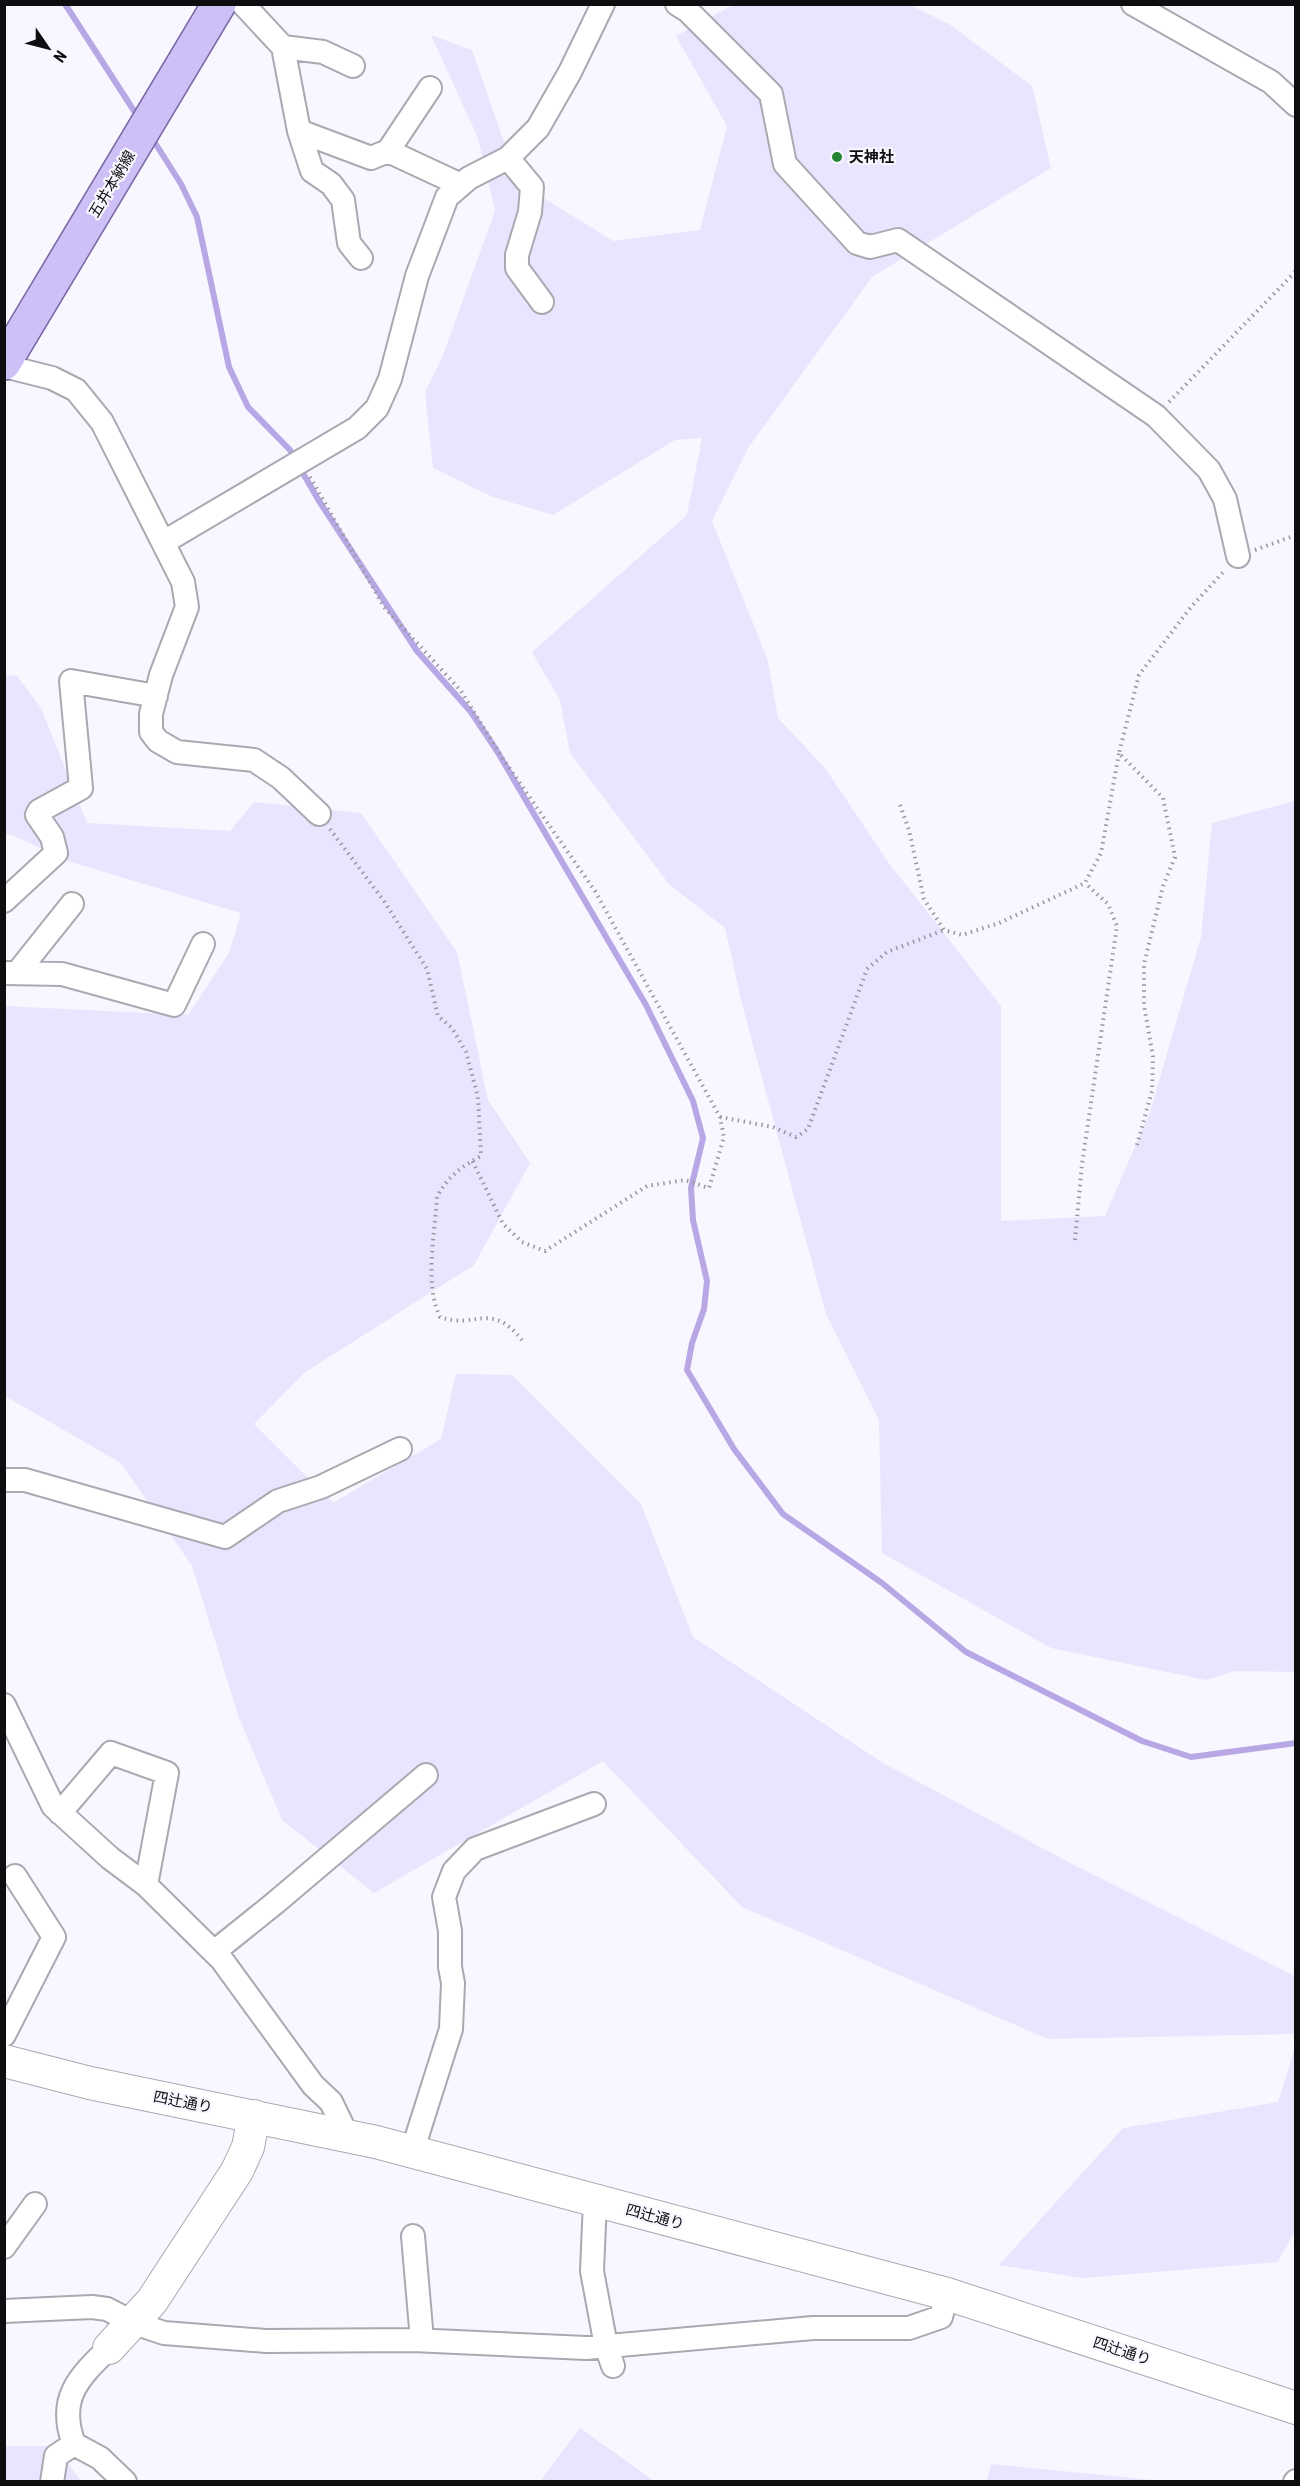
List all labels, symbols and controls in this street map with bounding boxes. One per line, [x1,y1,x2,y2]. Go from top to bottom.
north arrow [18,18,78,78]
text: N [49,47,70,66]
street label: 五井本納線 [85,147,139,221]
place label: 天神社 [849,148,894,166]
marker: 天神社 [830,150,844,164]
street label: 四辻通り [152,2087,214,2117]
street label: 四辻通り [624,2201,686,2233]
street label: 四辻通り [1091,2333,1153,2369]

